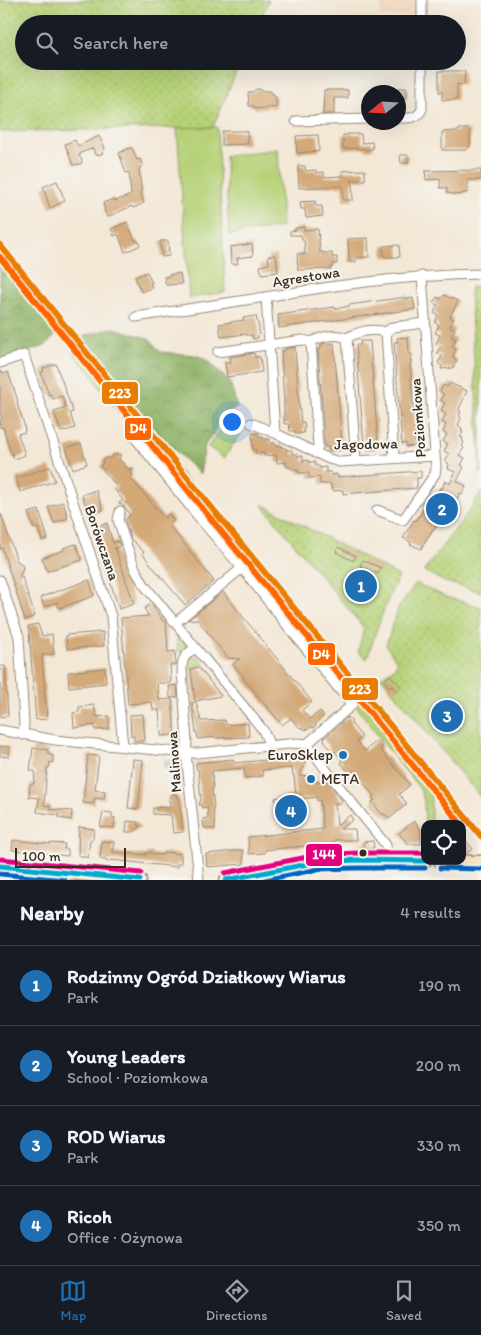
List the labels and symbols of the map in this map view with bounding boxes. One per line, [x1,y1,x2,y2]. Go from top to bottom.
north arrow [361,85,406,130]
street label: Agrestowa [271,263,341,291]
street label: Poziomkowa [406,377,430,458]
line badge: 223 [101,381,139,405]
text: 223 [109,385,132,402]
your location [219,409,245,435]
line badge: D4 [124,417,152,441]
text: D4 [129,420,147,437]
street label: Jagodowa [334,434,398,454]
pin: 2 [426,490,458,528]
street label: Borówczana [81,503,123,583]
pin: 1 [345,567,377,605]
line badge: D4 [307,642,336,666]
text: D4 [312,646,330,663]
line badge: 223 [341,677,379,701]
text: 223 [349,681,372,698]
pin: 3 [431,697,463,735]
street label: Malinowa [163,731,185,793]
place label: EuroSklep [267,746,333,764]
marker: EuroSklep [337,749,349,761]
place label: META [321,770,359,788]
marker: META [305,773,317,785]
pin: 4 [275,792,307,830]
line badge: 144 [305,843,343,867]
scale bar [15,845,126,868]
text: 144 [312,846,336,863]
unlabelled marker [358,848,368,858]

